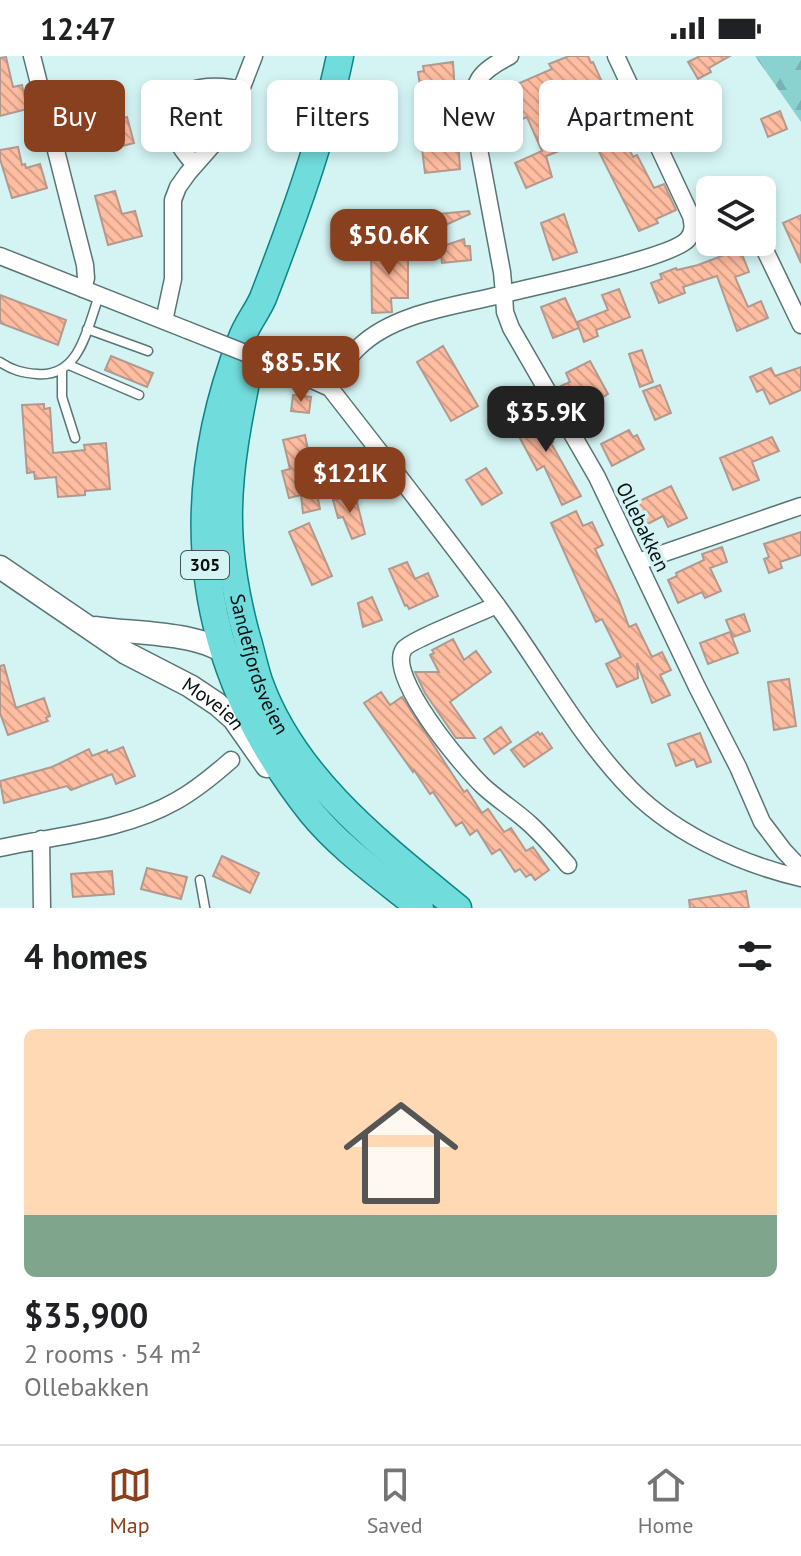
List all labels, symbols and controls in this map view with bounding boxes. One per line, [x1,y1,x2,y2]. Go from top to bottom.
text: 12:47 [40,9,116,48]
chip: Buy [24,80,125,152]
chip: Rent [141,80,251,152]
chip: Filters [267,80,398,152]
chip: New [414,80,523,152]
chip: Apartment [539,80,722,152]
map controls [696,176,776,256]
button: layers [696,176,776,256]
pin: $50.6K [324,209,454,277]
text: $50.6K [348,218,430,251]
pin: $85.5K [236,336,366,404]
text: $85.5K [260,345,342,378]
pin: $35.9K [481,386,611,454]
text: $35.9K [505,395,587,428]
pin: $121K [294,447,406,515]
text: $121K [312,456,388,489]
street label: Ollebakken [610,478,676,576]
road number: 305 [181,551,229,579]
street label: Sandefjordsveien [224,592,295,739]
street label: Moveien [177,671,251,735]
text: 4 homes [24,934,148,978]
icon: filters [733,934,777,978]
icon: home [329,1081,473,1225]
text: $35,900 [24,1293,148,1337]
text: 2 rooms · 54 m² [24,1337,201,1370]
text: Ollebakken [24,1370,149,1403]
tab: Map [108,1463,152,1539]
tab: Saved [367,1463,423,1539]
tab: Home [638,1463,693,1539]

